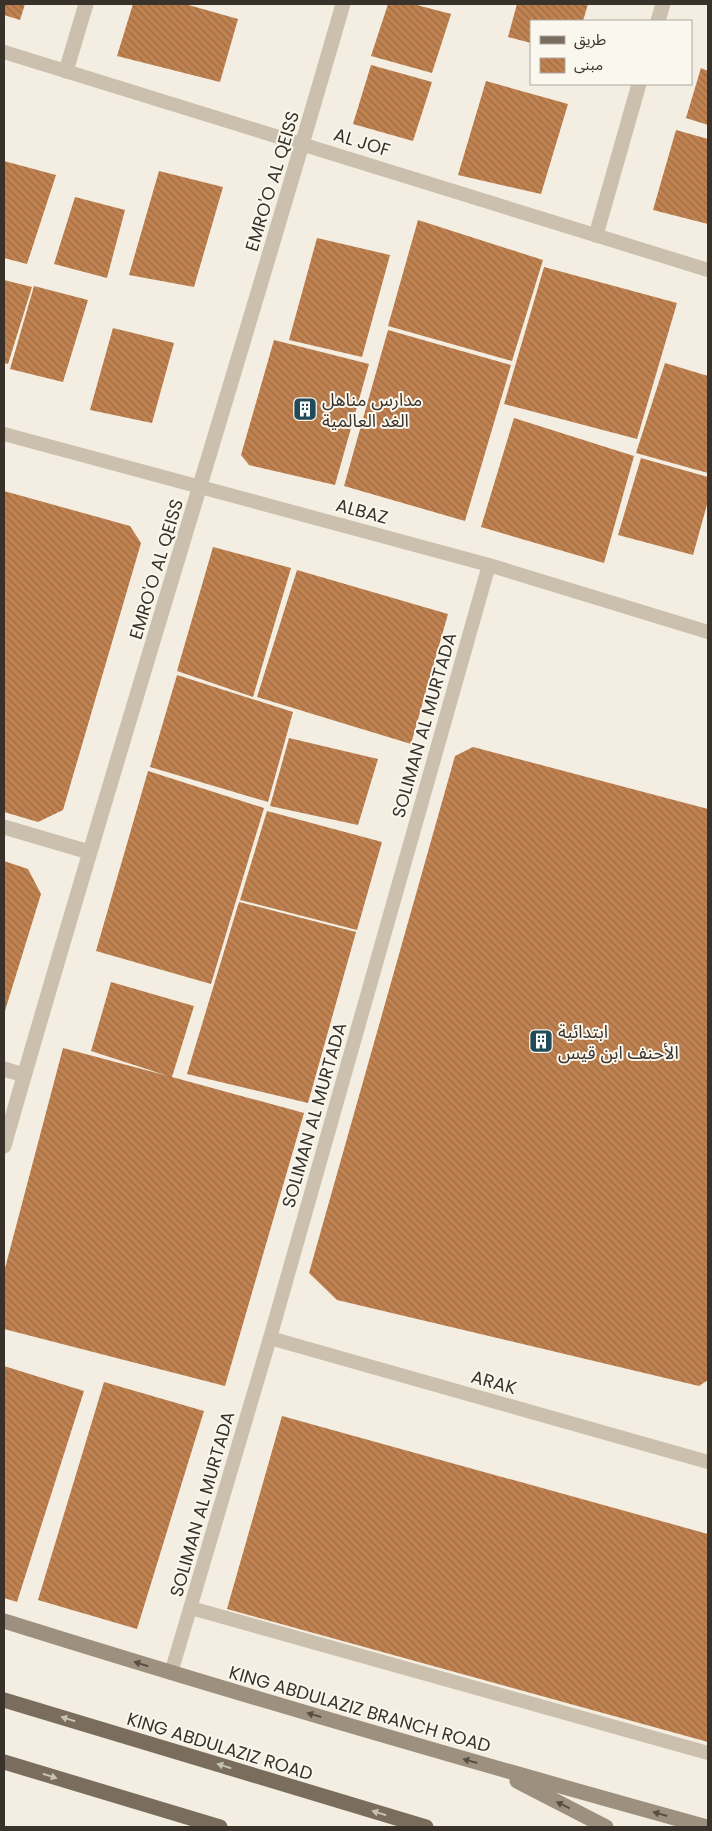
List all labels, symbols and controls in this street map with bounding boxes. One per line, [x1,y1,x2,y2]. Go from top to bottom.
legend [530,20,692,85]
text: طريق [574,29,606,50]
text: مبنى [574,54,603,75]
street label: EMRO'O AL QEISS [239,108,305,254]
street label: AL JOF [331,122,393,162]
place label: مدارس مناهل الغد العالمية [322,387,422,433]
building icon: مدارس مناهل الغد العالمية [292,396,318,422]
street label: ALBAZ [333,492,391,530]
street label: EMRO'O AL QEISS [123,496,189,642]
street label: SOLIMAN AL MURTADA [386,629,462,821]
street label: SOLIMAN AL MURTADA [276,1019,352,1211]
place label: ابتدائية الأحنف ابن قيس [558,1019,679,1065]
building icon: ابتدائية الأحنف ابن قيس [528,1028,554,1054]
street label: ARAK [468,1364,520,1400]
street label: SOLIMAN AL MURTADA [164,1408,240,1600]
one-way arrow [134,1660,149,1667]
street label: KING ABDULAZIZ BRANCH ROAD [226,1660,494,1758]
street label: KING ABDULAZIZ ROAD [124,1706,316,1786]
one-way arrow [306,1711,321,1719]
one-way arrow [61,1715,76,1723]
one-way arrow [462,1756,477,1764]
one-way arrow [216,1762,231,1770]
one-way arrow [43,1772,58,1780]
one-way arrow [556,1801,570,1809]
one-way arrow [372,1809,387,1817]
one-way arrow [652,1810,667,1818]

